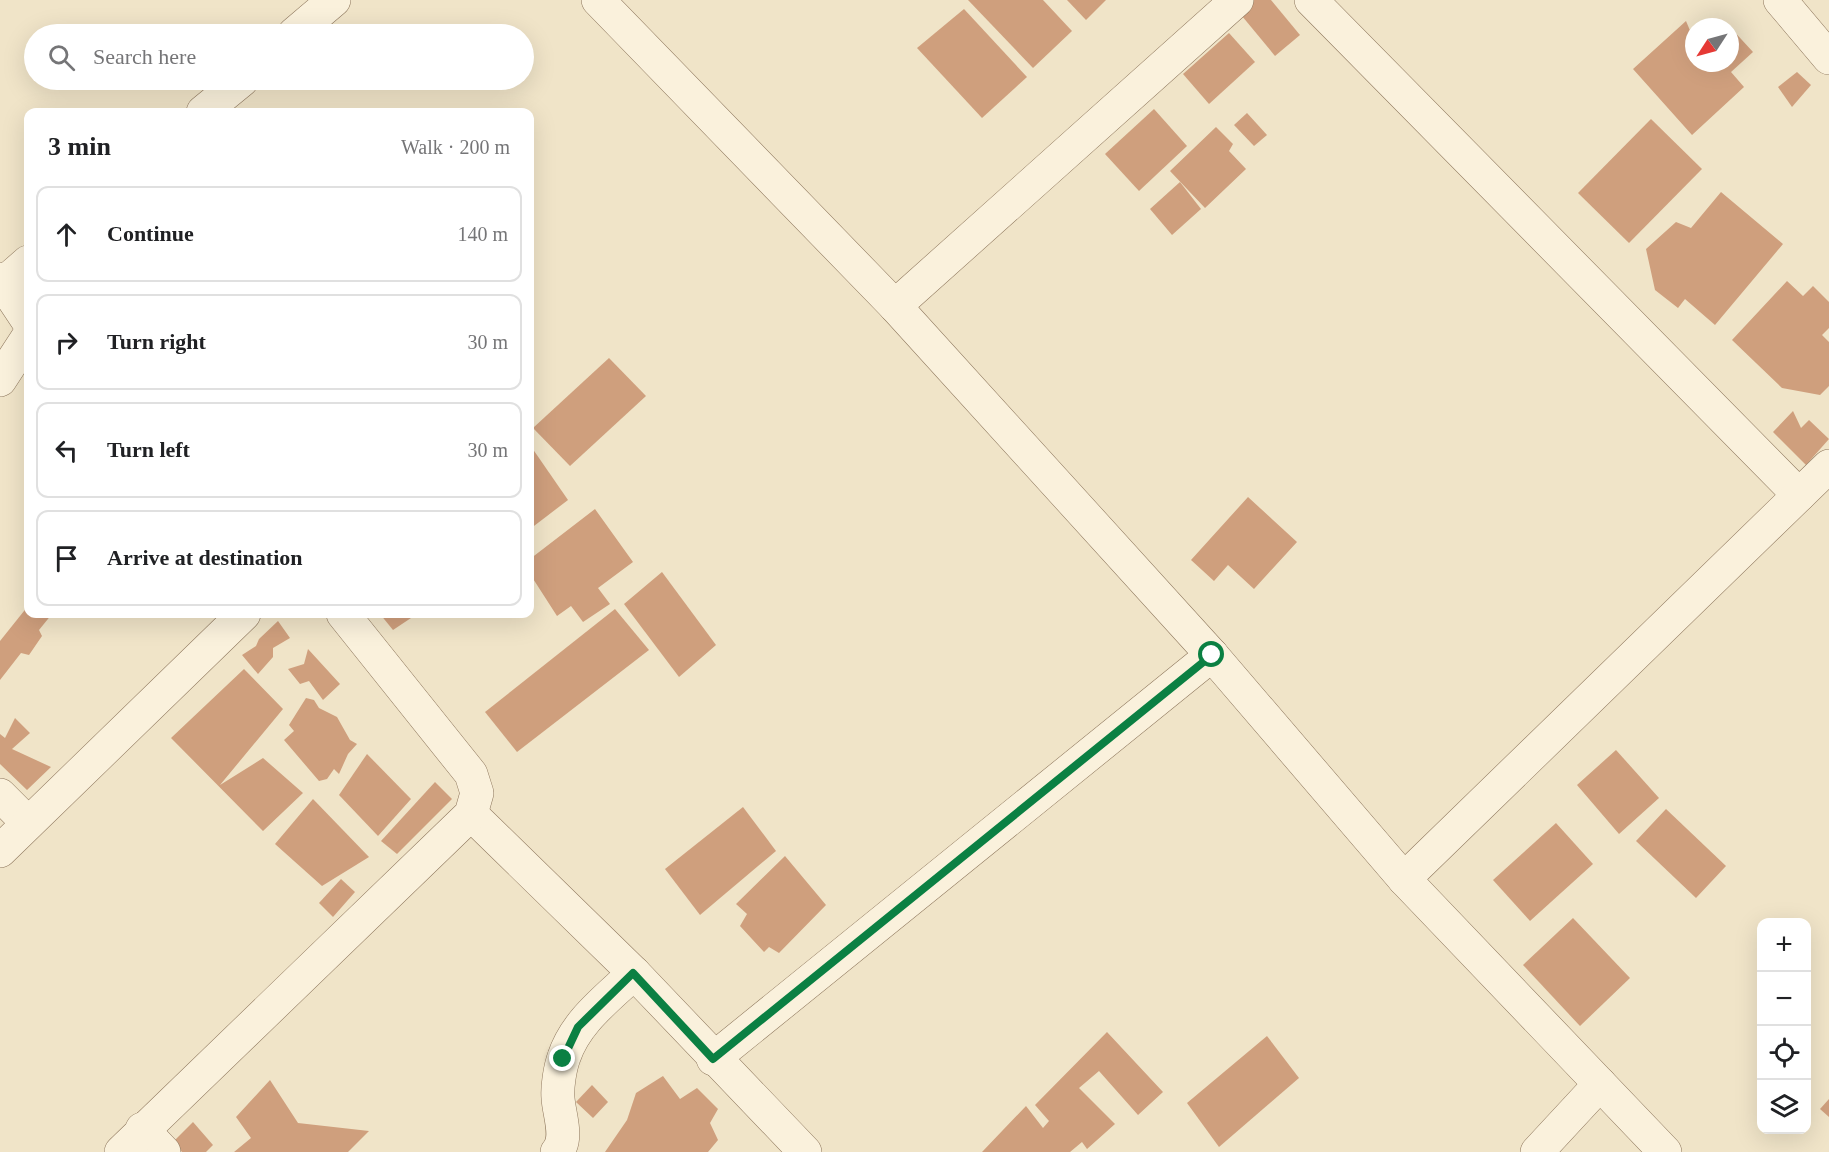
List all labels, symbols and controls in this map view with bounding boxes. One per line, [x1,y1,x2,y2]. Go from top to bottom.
north arrow [1685,18,1739,72]
search box [24,24,534,90]
icon: search [45,41,78,74]
text: Search here [93,44,196,69]
text: 3 min [48,132,111,161]
text: Walk · 200 m [401,136,510,158]
icon: ahead [50,218,83,251]
text: Continue [107,221,194,246]
text: 140 m [457,223,508,245]
icon: right [50,326,83,359]
text: Turn right [107,329,206,354]
text: 30 m [467,331,508,353]
icon: left [50,434,83,467]
text: Turn left [107,437,190,462]
text: 30 m [467,439,508,461]
icon: arrive [50,542,83,575]
text: Arrive at destination [107,545,303,570]
route start [1198,641,1224,667]
map controls [1757,918,1811,1134]
button: + [1757,918,1811,972]
button: − [1757,972,1811,1026]
button: locate [1757,1026,1811,1080]
route end [549,1045,575,1071]
button: layers [1757,1080,1811,1134]

